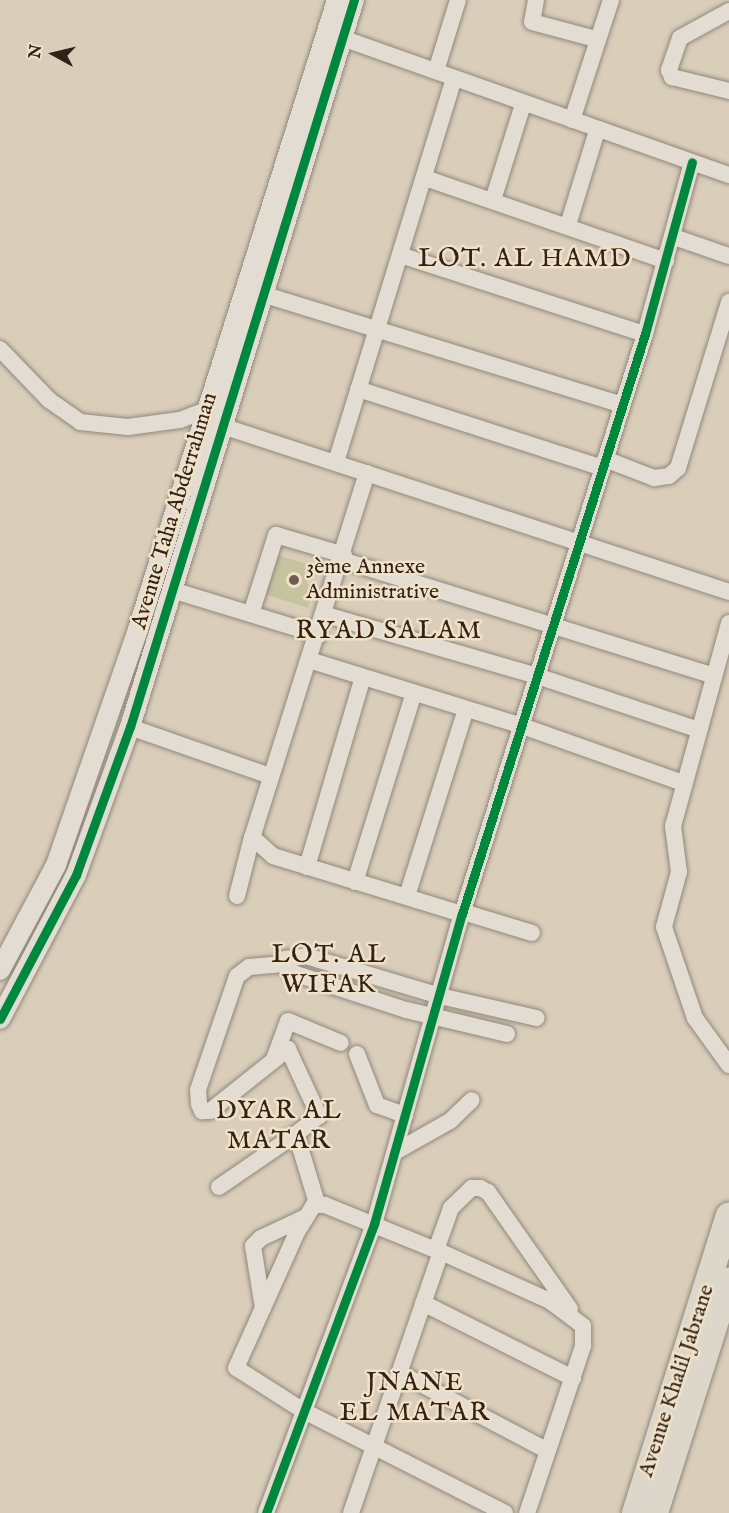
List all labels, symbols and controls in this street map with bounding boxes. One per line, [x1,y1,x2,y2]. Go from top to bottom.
north arrow [24,24,84,84]
text: N [25,43,47,60]
district label: LOT. AL HAMD [418,243,632,275]
street label: Avenue Taha Abderrahman [126,390,224,632]
place label: 3ème Annexe Administrative [306,554,439,606]
marker: 3ème Annexe Administrative [287,573,301,587]
district label: RYAD SALAM [295,615,483,647]
district label: LOT. AL WIFAK [271,939,387,1000]
district label: DYAR AL MATAR [216,1095,342,1156]
street label: Avenue Khalil Jabrane [633,1281,721,1481]
district label: JNANE EL MATAR [340,1367,490,1428]

